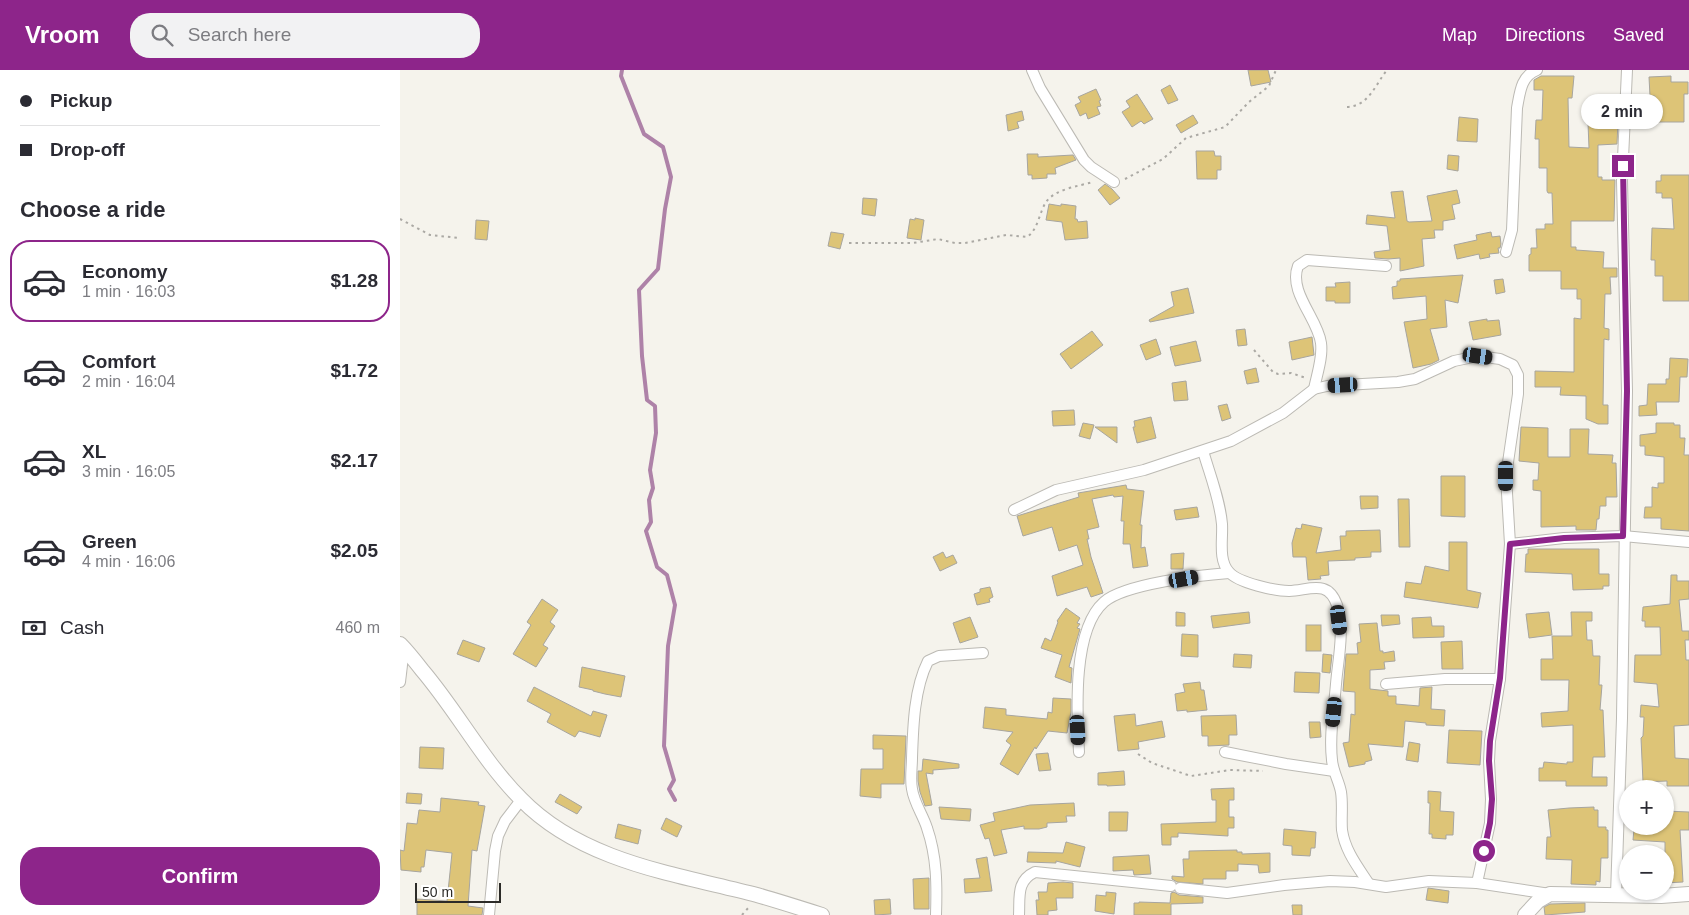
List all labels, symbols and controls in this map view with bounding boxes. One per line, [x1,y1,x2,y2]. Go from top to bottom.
search box [130,13,480,58]
text: Vroom [25,21,100,48]
icon: search [148,21,176,49]
text: Search here [188,24,291,45]
text: Map [1442,25,1477,45]
text: Directions [1505,25,1585,45]
text: Saved [1613,25,1664,45]
text: Pickup [50,90,112,111]
callout: 2 min [1582,93,1664,128]
text: 2 min [1601,103,1643,120]
text: Drop-off [50,139,125,160]
route end [1612,155,1634,177]
text: Choose a ride [20,197,165,222]
icon: car [22,259,67,304]
text: Economy [82,261,168,282]
text: $1.28 [330,270,378,291]
text: 1 min · 16:03 [82,283,175,300]
car [1462,346,1493,366]
icon: car [22,349,67,394]
text: Comfort [82,351,156,372]
text: $1.72 [330,360,378,381]
text: 2 min · 16:04 [82,373,175,390]
car [1327,377,1358,393]
icon: car [22,439,67,484]
text: XL [82,441,106,462]
text: $2.17 [330,450,378,471]
car [1498,461,1513,491]
text: 3 min · 16:05 [82,463,175,480]
icon: car [22,529,67,574]
text: Green [82,531,137,552]
text: $2.05 [330,540,378,561]
text: 4 min · 16:06 [82,553,175,570]
car [1167,569,1200,589]
car [1329,604,1348,636]
icon: cash [20,614,48,642]
text: Cash [60,617,104,638]
text: 460 m [336,619,380,636]
car [1324,696,1343,728]
car [1069,715,1086,745]
map controls [1619,780,1674,900]
button: + [1619,780,1674,835]
route start [1473,840,1495,862]
button: − [1619,845,1674,900]
button: Confirm [20,847,380,905]
scale bar [415,880,501,903]
text: 50 m [422,884,453,900]

